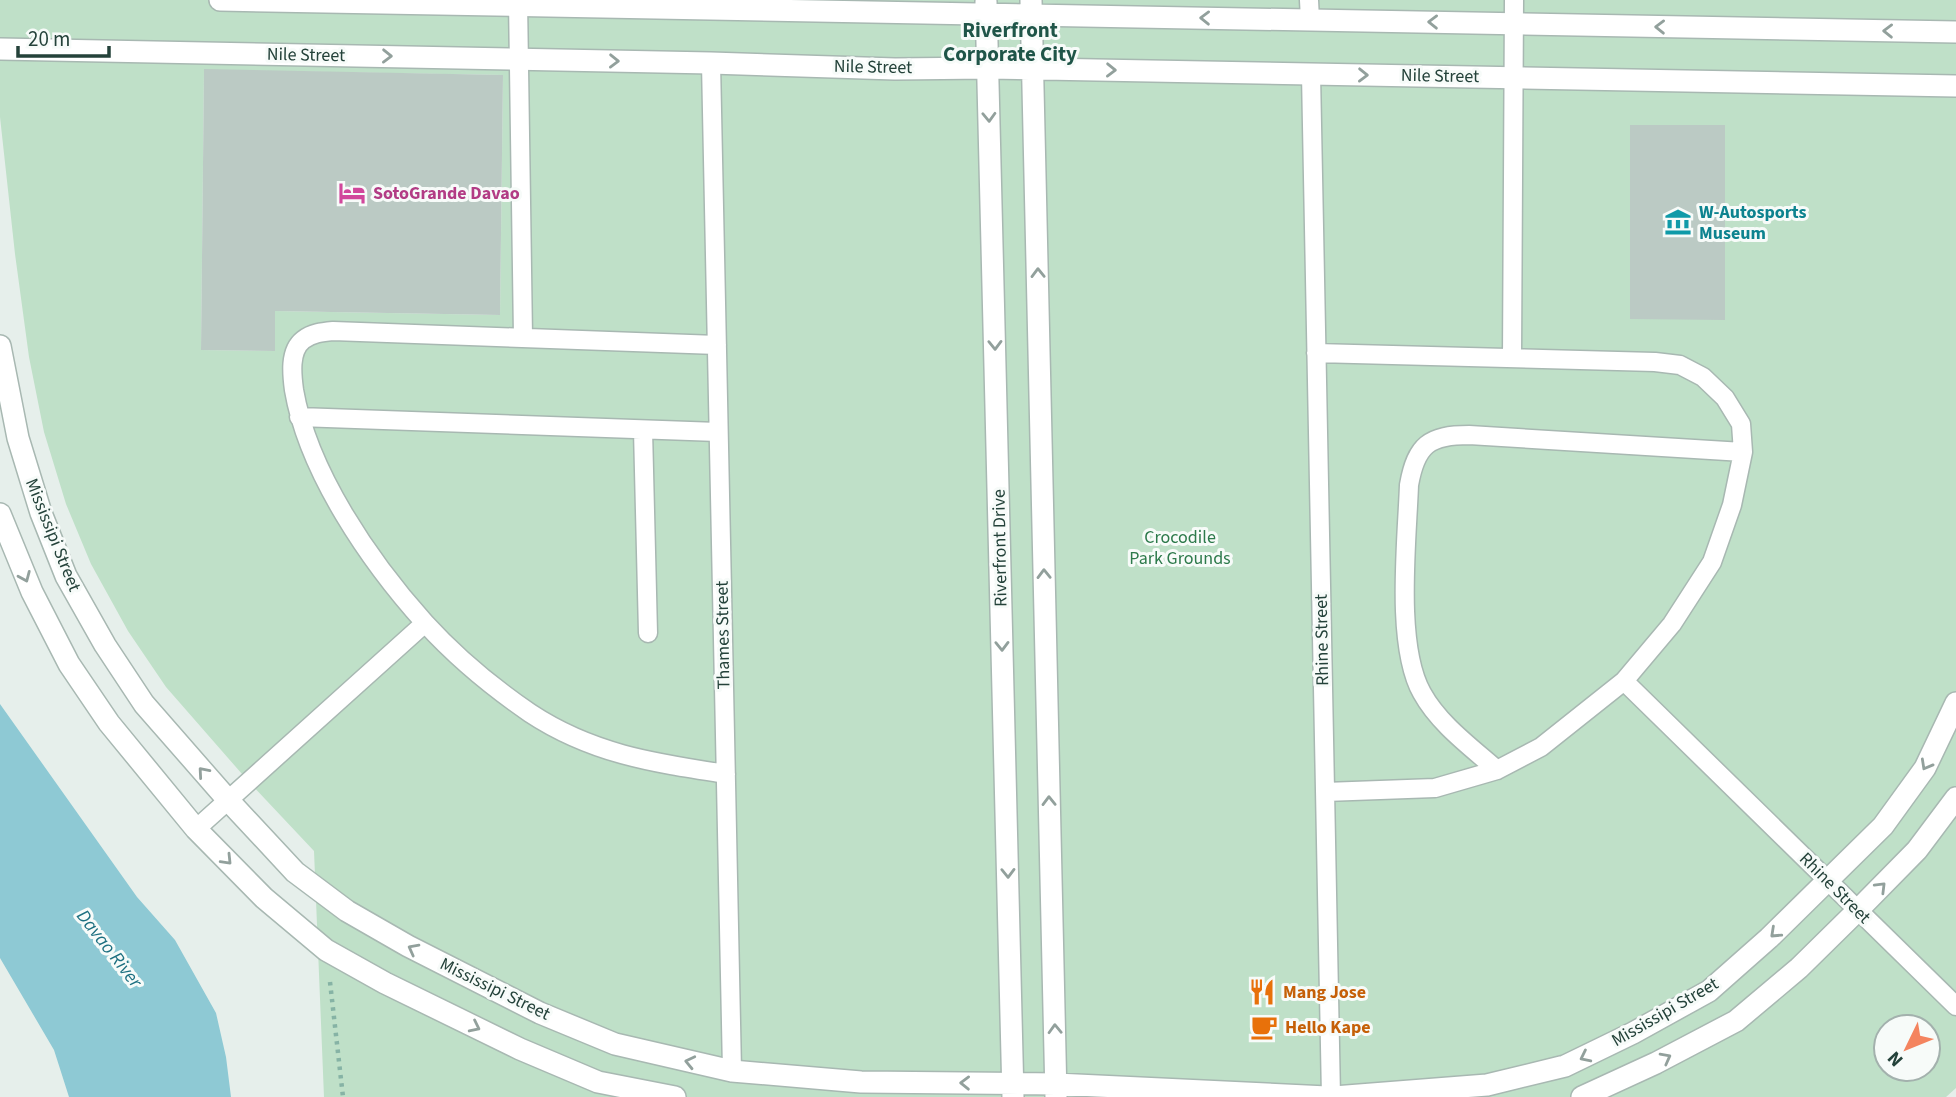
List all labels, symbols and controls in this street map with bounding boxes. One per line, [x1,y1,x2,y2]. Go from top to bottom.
one-way arrow [1200,11,1211,26]
scale bar [18,14,108,58]
district label: Riverfront Corporate City [943,15,1077,69]
one-way arrow [1427,15,1438,30]
one-way arrow [1655,19,1666,34]
one-way arrow [1882,23,1893,39]
text: 20 m [28,24,70,54]
street label: Nile Street [267,42,345,68]
one-way arrow [381,49,392,64]
one-way arrow [609,53,620,69]
street label: Nile Street [834,54,912,80]
one-way arrow [1106,62,1117,78]
street label: Nile Street [1401,63,1479,89]
one-way arrow [1358,67,1369,82]
one-way arrow [982,112,997,123]
hotel icon: SotoGrande Davao [337,178,367,208]
place label: SotoGrande Davao [373,181,520,206]
place label: W-Autosports Museum [1699,200,1807,246]
museum icon: W-Autosports Museum [1663,207,1693,237]
one-way arrow [1030,267,1045,278]
one-way arrow [987,340,1003,350]
street label: Mississipi Street [19,475,87,595]
street label: Riverfront Drive [986,489,1014,607]
park label: Crocodile Park Grounds [1129,525,1231,571]
one-way arrow [1037,568,1052,579]
one-way arrow [17,570,31,582]
street label: Thames Street [710,580,736,690]
street label: Rhine Street [1309,594,1335,686]
one-way arrow [995,640,1010,651]
one-way arrow [1921,757,1934,770]
one-way arrow [199,767,211,780]
one-way arrow [1042,796,1057,807]
street label: Rhine Street [1794,847,1876,929]
one-way arrow [219,852,232,865]
one-way arrow [1000,868,1016,879]
one-way arrow [1872,882,1885,895]
water label: Davao River [70,904,149,995]
one-way arrow [1770,925,1783,937]
one-way arrow [408,943,420,957]
street label: Mississipi Street [436,952,554,1026]
street label: Mississipi Street [1607,971,1723,1053]
restaurant icon: Mang Jose [1247,977,1277,1007]
place label: Mang Jose [1283,980,1366,1005]
cafe icon: Hello Kape [1249,1012,1279,1042]
north arrow [1872,1013,1942,1083]
place label: Hello Kape [1285,1015,1371,1040]
one-way arrow [468,1019,480,1033]
one-way arrow [1047,1023,1062,1034]
text: N [1881,1045,1910,1072]
one-way arrow [1580,1048,1592,1062]
one-way arrow [1658,1052,1671,1066]
one-way arrow [684,1055,696,1070]
one-way arrow [960,1076,971,1091]

